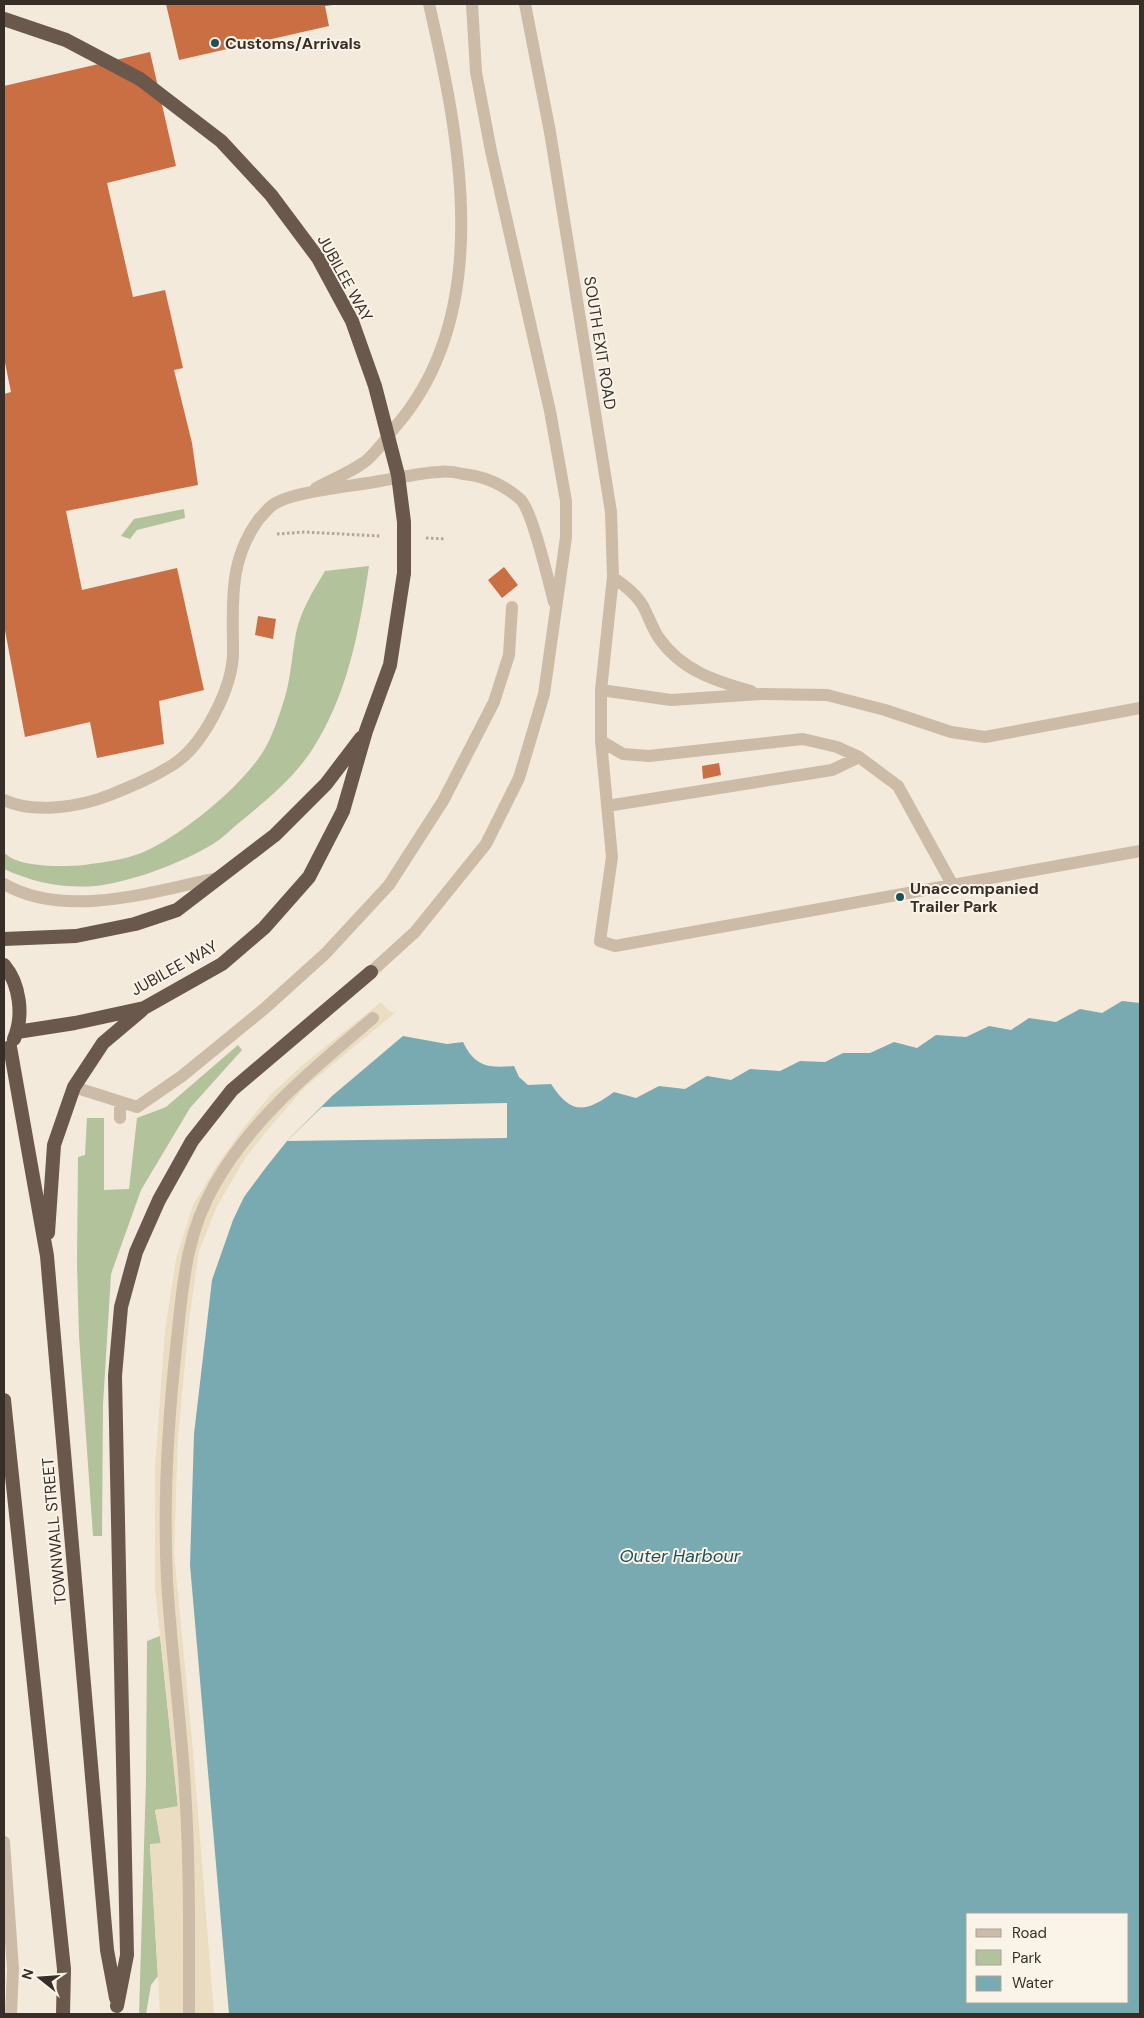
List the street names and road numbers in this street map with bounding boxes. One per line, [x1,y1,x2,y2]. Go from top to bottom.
street label: JUBILEE WAY [313,231,377,325]
street label: SOUTH EXIT ROAD [579,275,621,411]
street label: JUBILEE WAY [127,936,221,1000]
street label: TOWNWALL STREET [37,1457,71,1605]

